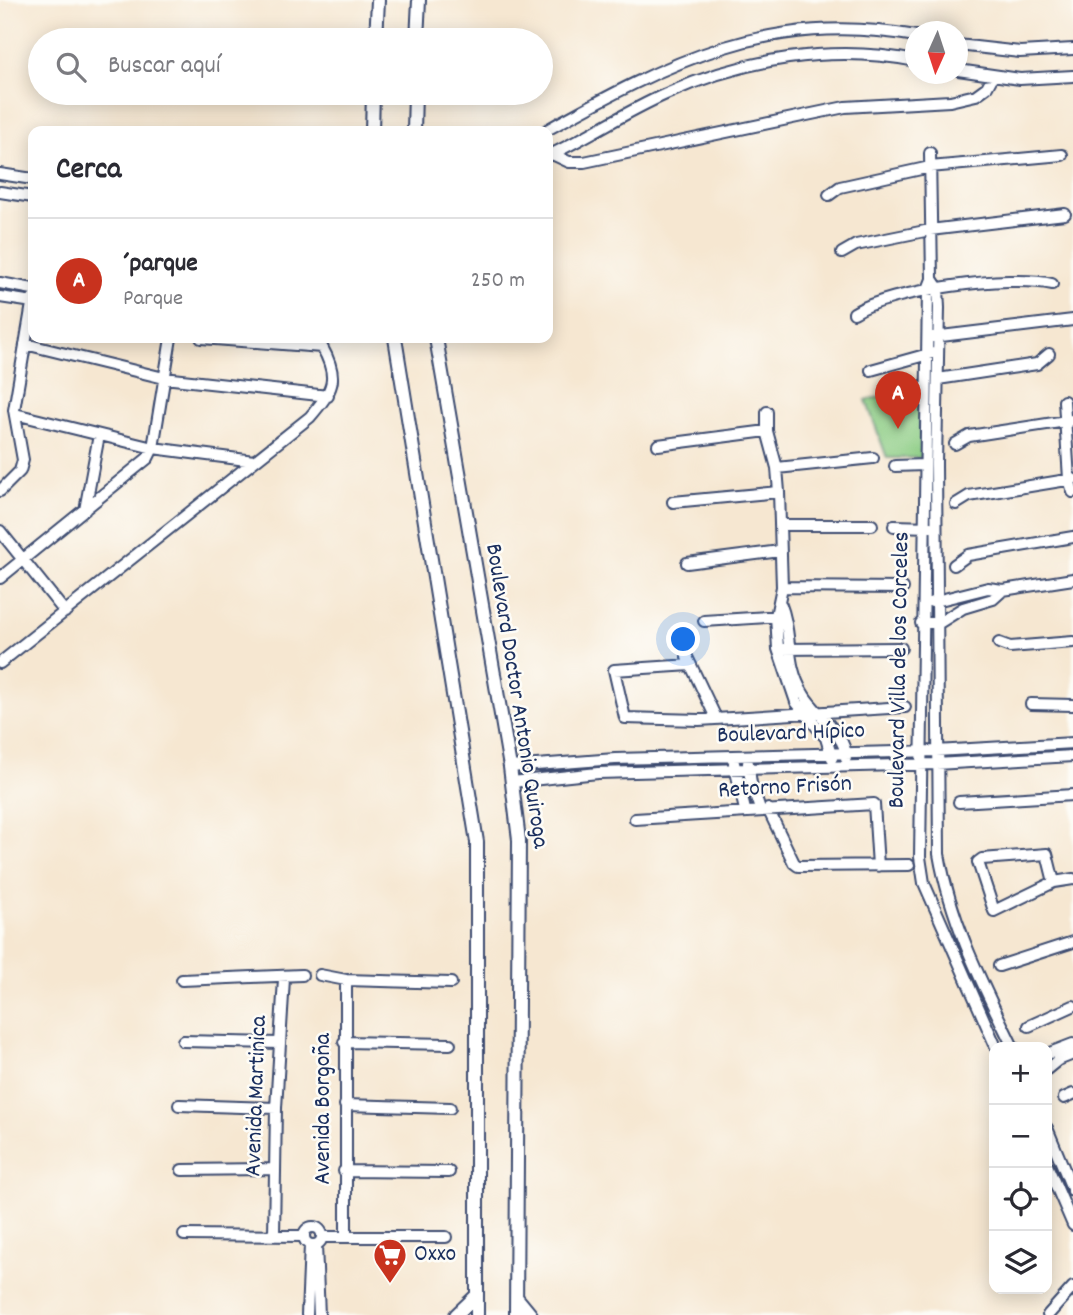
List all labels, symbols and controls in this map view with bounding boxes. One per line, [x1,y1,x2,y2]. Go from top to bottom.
north arrow [905,21,968,84]
search box [28,28,553,105]
icon: search [52,48,90,86]
text: Buscar aquí [108,48,220,85]
text: Cerca [56,150,121,193]
text: ´parque [123,246,198,283]
text: A [73,265,85,298]
text: 250 m [471,265,525,298]
text: Parque [123,283,183,316]
pin: A [875,371,921,429]
street label: Boulevard Villa de los Corceles [881,531,919,809]
street label: Boulevard Doctor Antonio Quiroga [475,541,557,851]
your location [666,622,700,656]
street label: Boulevard Hípico [716,714,866,754]
street label: Retorno Frisón [717,768,853,808]
street label: Avenida Martinica [237,1014,277,1177]
street label: Avenida Borgoña [307,1032,341,1185]
map controls [989,1042,1052,1294]
button: + [989,1042,1052,1105]
button: − [989,1105,1052,1168]
button: locate [989,1168,1052,1231]
button: layers [989,1231,1052,1294]
supermarket icon: Oxxo [371,1236,409,1285]
place label: Oxxo [414,1238,456,1272]

